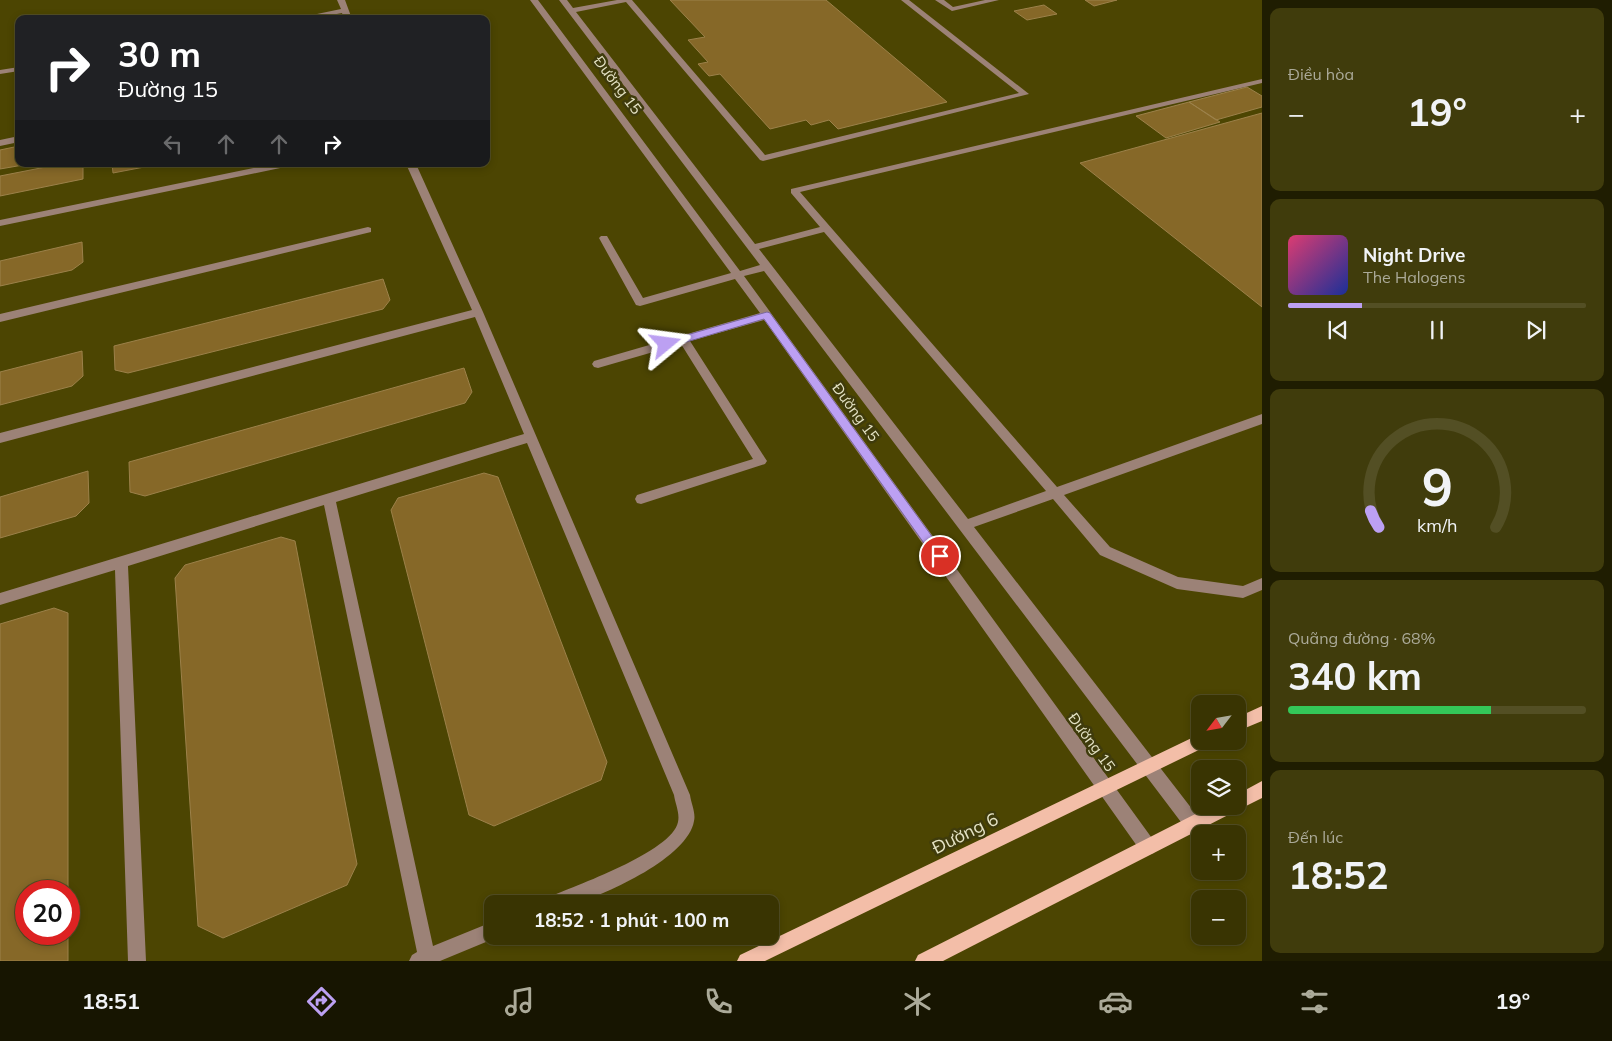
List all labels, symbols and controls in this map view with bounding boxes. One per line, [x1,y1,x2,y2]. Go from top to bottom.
text: 30 m [118,32,201,76]
icon: right [35,35,100,100]
street label: Đường 15 [590,52,646,118]
text: Điều hòa [1288,64,1354,84]
text: Đường 15 [118,75,218,103]
text: 19° [1407,88,1467,136]
text: − [1288,96,1305,131]
text: + [1569,96,1586,131]
icon: left [159,130,187,158]
icon: ahead [212,130,240,158]
icon: ahead [265,130,293,158]
icon: right [318,130,346,158]
text: Night Drive [1363,243,1465,267]
text: The Halogens [1363,267,1465,287]
icon: previous [1324,316,1352,344]
icon: pause [1423,316,1451,344]
icon: next [1522,316,1550,344]
position arrow [639,317,691,369]
street label: Đường 15 [828,379,884,445]
text: 9 [1421,454,1453,519]
text: km/h [1417,514,1457,536]
pin [919,535,961,577]
icon: arrive [926,542,954,570]
text: Quãng đường · 68% [1288,628,1436,648]
text: 340 km [1288,652,1422,700]
north arrow [1191,695,1246,750]
map controls [1191,695,1246,945]
street label: Đường 15 [1064,709,1120,775]
button: layers [1191,760,1246,815]
street label: Đường 6 [928,807,1002,859]
button: + [1191,825,1246,880]
text: Đến lúc [1288,827,1343,847]
text: 18:52 [1288,851,1389,899]
speed limit sign: 20 [15,880,80,945]
button: − [1191,890,1246,945]
text: 18:52 · 1 phút · 100 m [534,908,729,932]
icon: directions [304,984,339,1019]
icon: music [502,984,537,1019]
icon: phone [701,984,736,1019]
icon: climate [900,984,935,1019]
icon: car [1098,984,1133,1019]
icon: filters [1297,984,1332,1019]
text: 18:51 [82,987,140,1015]
text: 19° [1495,987,1530,1015]

